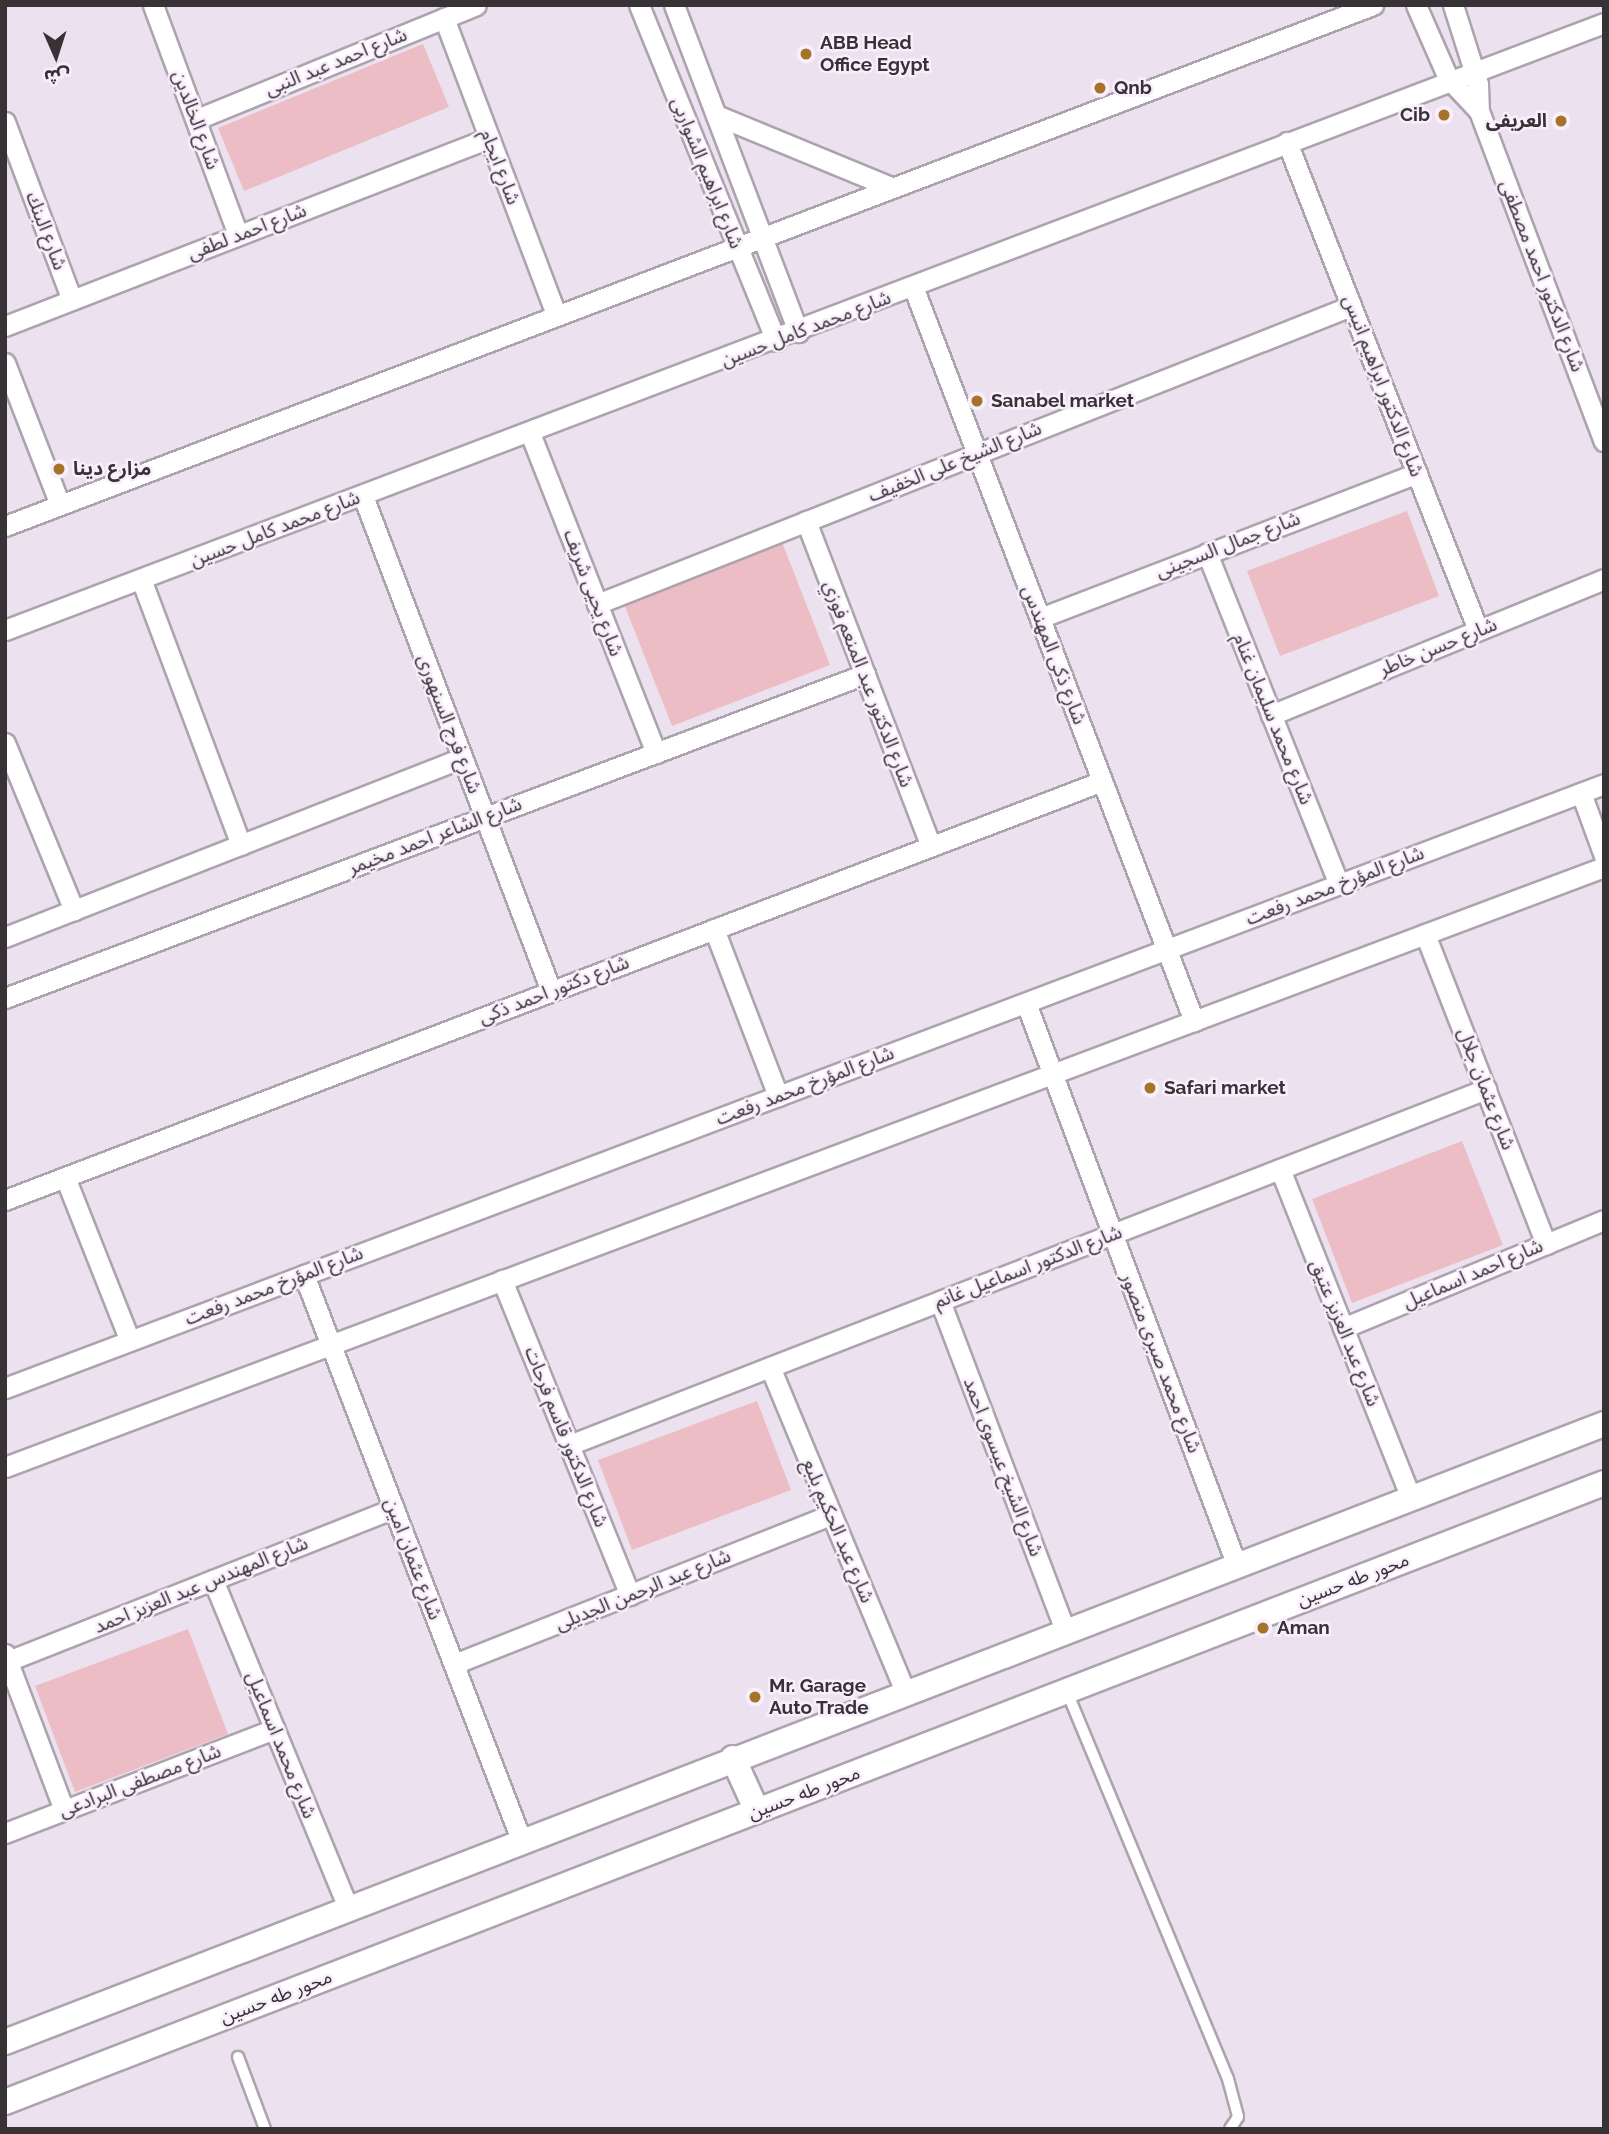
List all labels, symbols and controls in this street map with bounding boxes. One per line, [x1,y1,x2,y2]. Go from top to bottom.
north arrow [21,21,91,91]
street label: شارع احمد عبد النبى [262,23,410,101]
place label: ABB Head Office Egypt [820,32,930,76]
marker: ABB Head Office Egypt [798,46,814,62]
text: ش [44,65,71,89]
street label: شارع الخالدين [168,67,224,173]
place label: Qnb [1114,77,1152,99]
marker: Qnb [1092,80,1108,96]
street label: شارع ابراهيم الشواربى [666,94,748,252]
place label: Cib [1400,104,1430,126]
marker: Cib [1436,107,1452,123]
place label: العريفى [1486,110,1547,132]
marker: العريفى [1553,113,1569,129]
street label: شارع ايجام [475,126,525,208]
street label: شارع الدكتور احمد مصطفى [1495,177,1589,375]
street label: شارع البنك [21,189,71,273]
street label: شارع احمد لطفى [184,199,310,265]
street label: شارع محمد كامل حسين [718,286,894,372]
street label: شارع الدكتور ابراهيم انيس [1338,292,1428,480]
place label: Sanabel market [991,390,1135,412]
marker: Sanabel market [969,393,985,409]
street label: شارع الشيخ على الخفيف [865,417,1045,507]
place label: مزارع دينا [73,458,151,480]
marker: مزارع دينا [51,461,67,477]
street label: شارع محمد كامل حسين [187,486,363,572]
street label: شارع جمال السجينى [1153,507,1303,583]
street label: شارع يحيى شريف [558,526,628,660]
street label: شارع الدكتور عبد المنعم فوزي [818,577,918,791]
street label: شارع ذكى المهندس [1017,582,1091,728]
street label: شارع حسن خاطر [1376,613,1500,681]
street label: شارع محمد سليمان غنام [1228,630,1318,808]
street label: شارع فرج السنهورى [412,651,486,797]
street label: شارع الشاعر احمد مخيمر [345,792,525,880]
street label: شارع المؤرخ محمد رفعت [1243,842,1427,930]
street label: شارع دكتور احمد ذكى [476,951,632,1029]
street label: شارع عثمان جلال [1452,1025,1520,1153]
street label: شارع المؤرخ محمد رفعت [713,1042,897,1130]
place label: Safari market [1164,1077,1286,1099]
marker: Safari market [1142,1080,1158,1096]
street label: شارع الدكتور اسماعيل غانم [931,1221,1125,1313]
street label: شارع احمد اسماعيل [1400,1234,1546,1314]
street label: شارع المؤرخ محمد رفعت [182,1242,366,1330]
street label: شارع عبد العزيز عتيق [1305,1256,1385,1410]
street label: شارع محمد صبرى منصور [1116,1270,1206,1456]
street label: شارع الدكتور قاسم فرحات [519,1344,613,1530]
street label: شارع الشيخ عيسوى احمد [958,1374,1048,1560]
street label: شارع عبد الحكيم بلبع [797,1456,879,1606]
street label: شارع عثمان امين [379,1495,447,1623]
street label: شارع المهندس عبد العزيز احمد [91,1532,311,1638]
street label: شارع عبد الرحمن الجديلى [552,1544,734,1636]
street label: محور طه حسين [1294,1548,1412,1612]
place label: Aman [1277,1617,1330,1639]
marker: Aman [1255,1620,1271,1636]
street label: شارع محمد اسماعيل [241,1668,321,1822]
place label: Mr. Garage Auto Trade [769,1675,869,1719]
marker: Mr. Garage Auto Trade [747,1689,763,1705]
street label: شارع مصطفى البرادعى [56,1740,224,1822]
street label: محور طه حسين [745,1761,863,1825]
street label: محور طه حسين [217,1965,335,2029]

